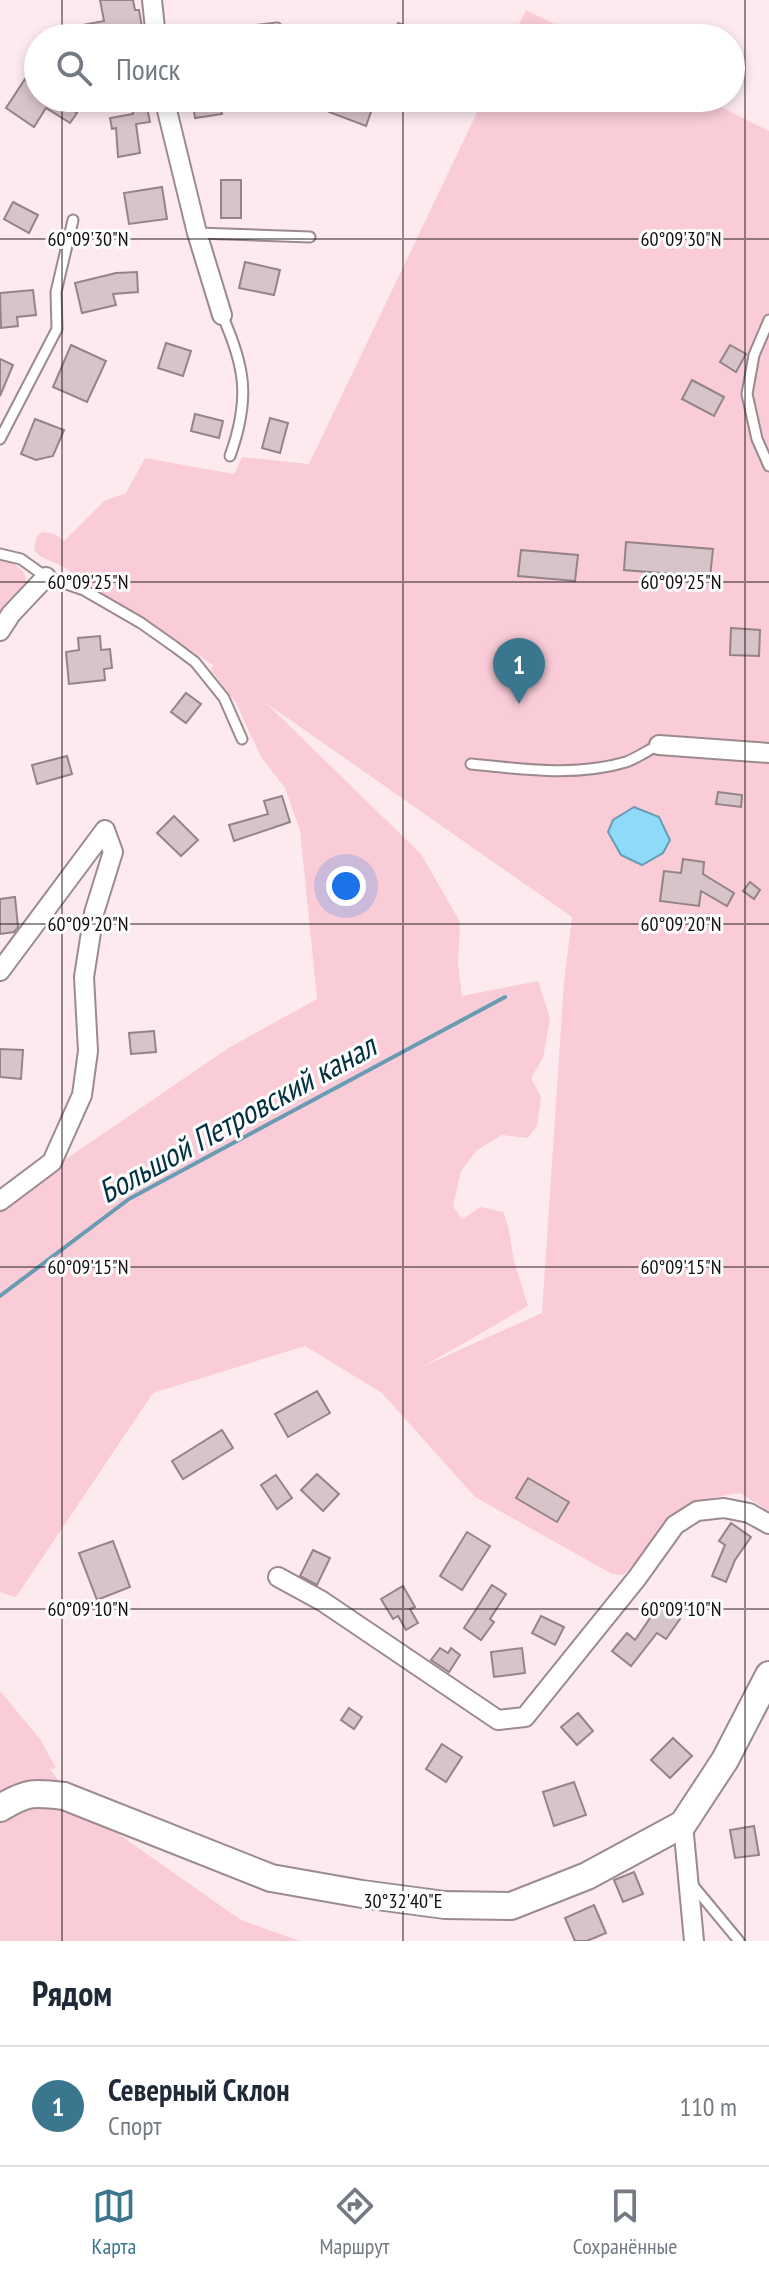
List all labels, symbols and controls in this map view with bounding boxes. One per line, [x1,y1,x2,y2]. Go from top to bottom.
search box [24,24,745,112]
icon: search [52,46,96,90]
text: Поиск [116,49,180,88]
text: 60°09'30"N [48,226,128,252]
text: 60°09'30"N [641,226,721,252]
text: 60°09'25"N [48,569,128,595]
text: 60°09'25"N [641,569,721,595]
pin: 1 [493,638,545,704]
your location [326,866,366,906]
text: 60°09'20"N [48,911,128,937]
text: 60°09'20"N [641,911,721,937]
water label: Большой Петровский канал [90,1023,385,1212]
text: 60°09'15"N [48,1254,128,1280]
text: 60°09'15"N [641,1254,721,1280]
text: 60°09'10"N [48,1596,128,1622]
text: 60°09'10"N [641,1596,721,1622]
text: 30°32'40"E [364,1888,442,1914]
text: Рядом [32,1971,112,2015]
text: Северный Склон [108,2070,290,2109]
text: 1 [52,2090,64,2123]
text: 110 m [679,2090,737,2123]
text: Спорт [108,2109,162,2142]
tab: Карта [92,2184,136,2260]
tab: Маршрут [319,2184,390,2260]
tab: Сохранённые [573,2184,677,2260]

